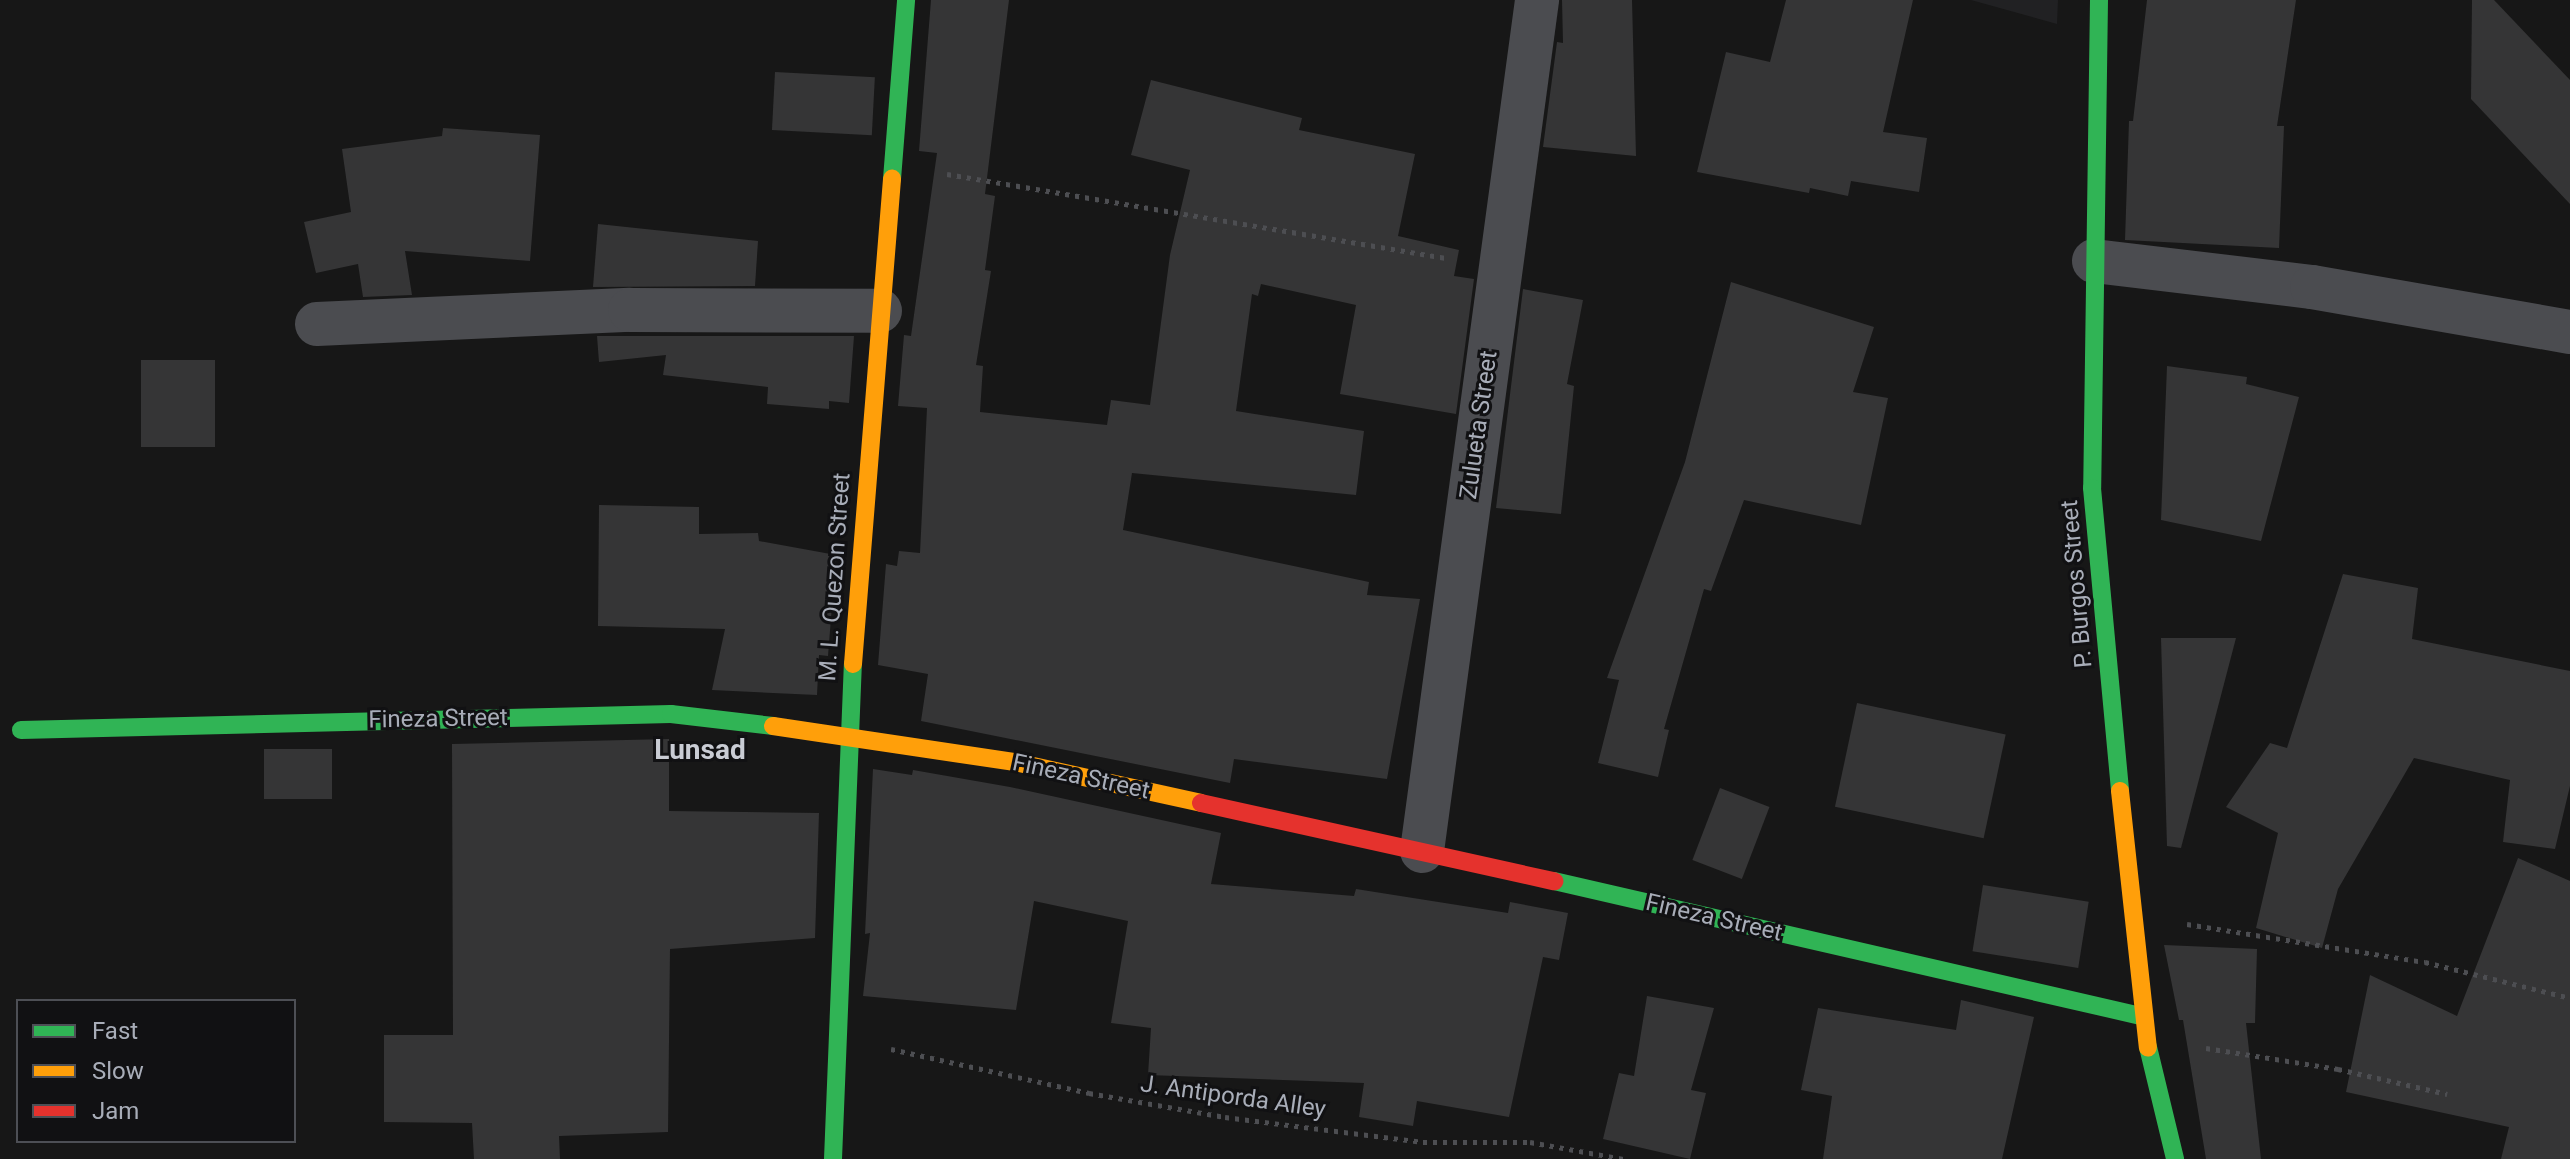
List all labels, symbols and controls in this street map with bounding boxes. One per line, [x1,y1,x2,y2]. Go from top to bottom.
street label: Zulueta Street [1454,349,1504,501]
street label: M. L. Quezon Street [813,472,857,682]
street label: P. Burgos Street [2055,499,2099,669]
street label: Fineza Street [368,703,508,735]
district label: Lunsad [654,733,746,767]
street label: Fineza Street [1010,748,1152,806]
street label: Fineza Street [1643,888,1785,948]
legend [16,999,296,1143]
text: Fast [92,1017,138,1045]
text: Slow [92,1057,144,1085]
street label: J. Antiporda Alley [1138,1070,1328,1124]
text: Jam [92,1097,139,1125]

